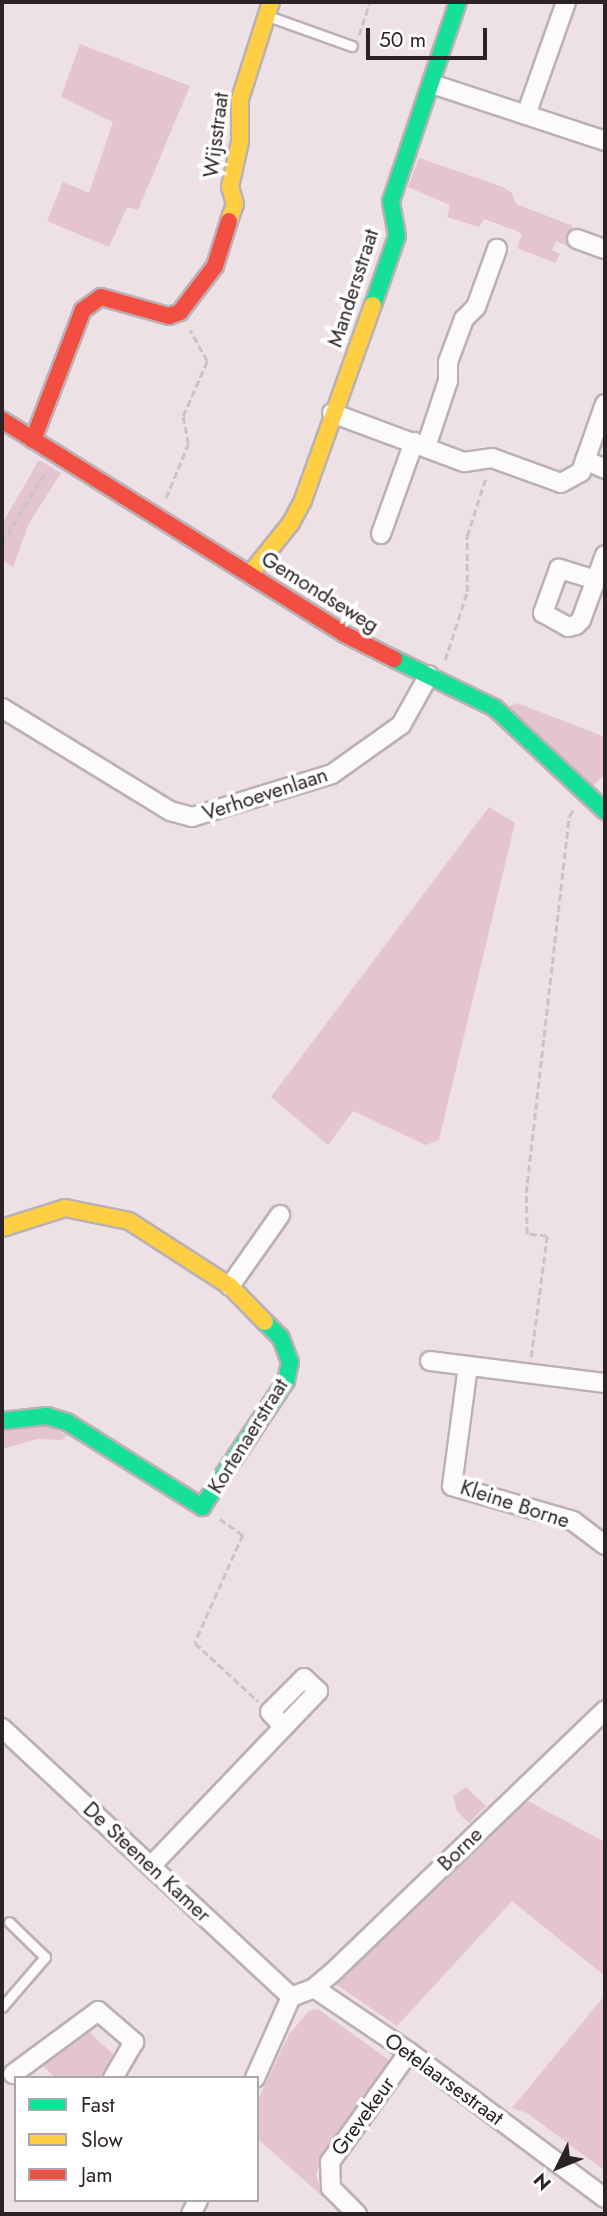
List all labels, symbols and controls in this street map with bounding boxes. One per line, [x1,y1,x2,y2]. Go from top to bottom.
scale bar [369,14,490,58]
text: 50 m [379,25,426,55]
street label: Wijsstraat [198,91,234,179]
street label: Mandersstraat [322,226,384,350]
street label: Gemondseweg [257,546,383,638]
street label: Verhoevenlaan [199,762,331,826]
street label: Kortenaerstraat [203,1374,293,1498]
street label: Kleine Borne [457,1475,573,1533]
street label: De Steenen Kamer [78,1796,216,1928]
street label: Borne [432,1822,488,1876]
street label: Oetelaarsestraat [380,2027,508,2131]
street label: Grevekeur [326,2072,400,2160]
legend [14,2076,259,2202]
text: Fast [81,2090,114,2120]
text: Slow [81,2125,123,2155]
north arrow [523,2132,593,2202]
text: Jam [81,2160,113,2190]
text: N [527,2167,557,2196]

